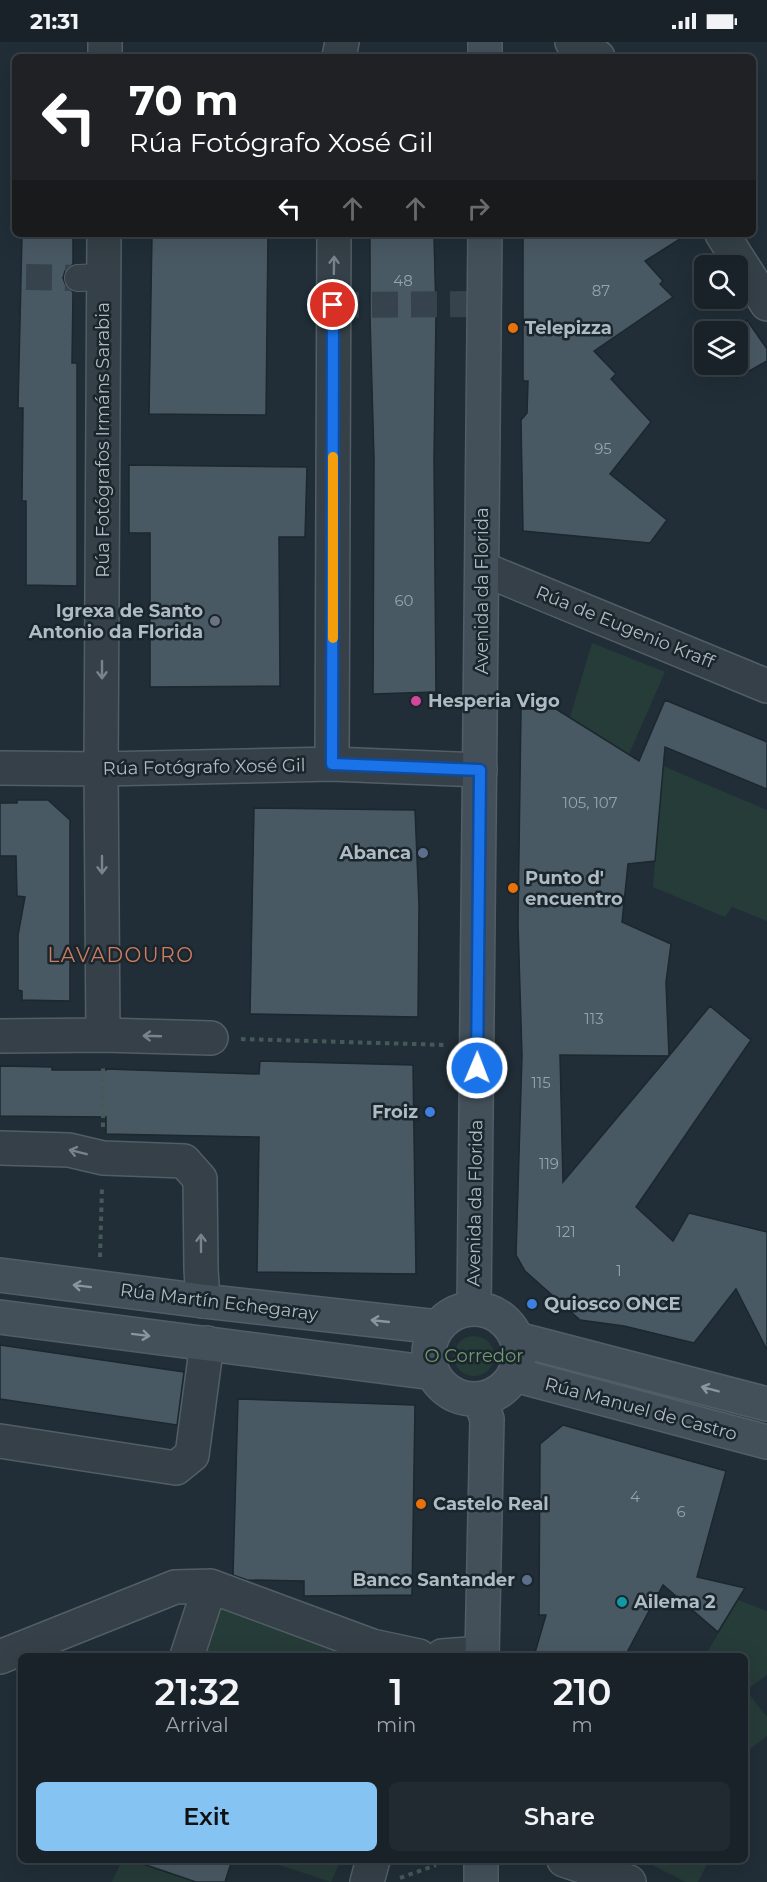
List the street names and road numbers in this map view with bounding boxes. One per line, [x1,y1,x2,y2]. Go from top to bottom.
street label: Rúa Fotógrafos Irmáns Sarabia [92,302,114,578]
street label: Avenida da Florida [471,507,493,675]
street label: Rúa de Eugenio Kraff [533,581,718,673]
street label: Rúa Fotógrafo Xosé Gil [102,754,306,780]
street label: Avenida da Florida [463,1119,487,1287]
street label: Rúa Martín Echegaray [119,1279,319,1325]
street label: Rúa Manuel de Castro [542,1373,740,1445]

